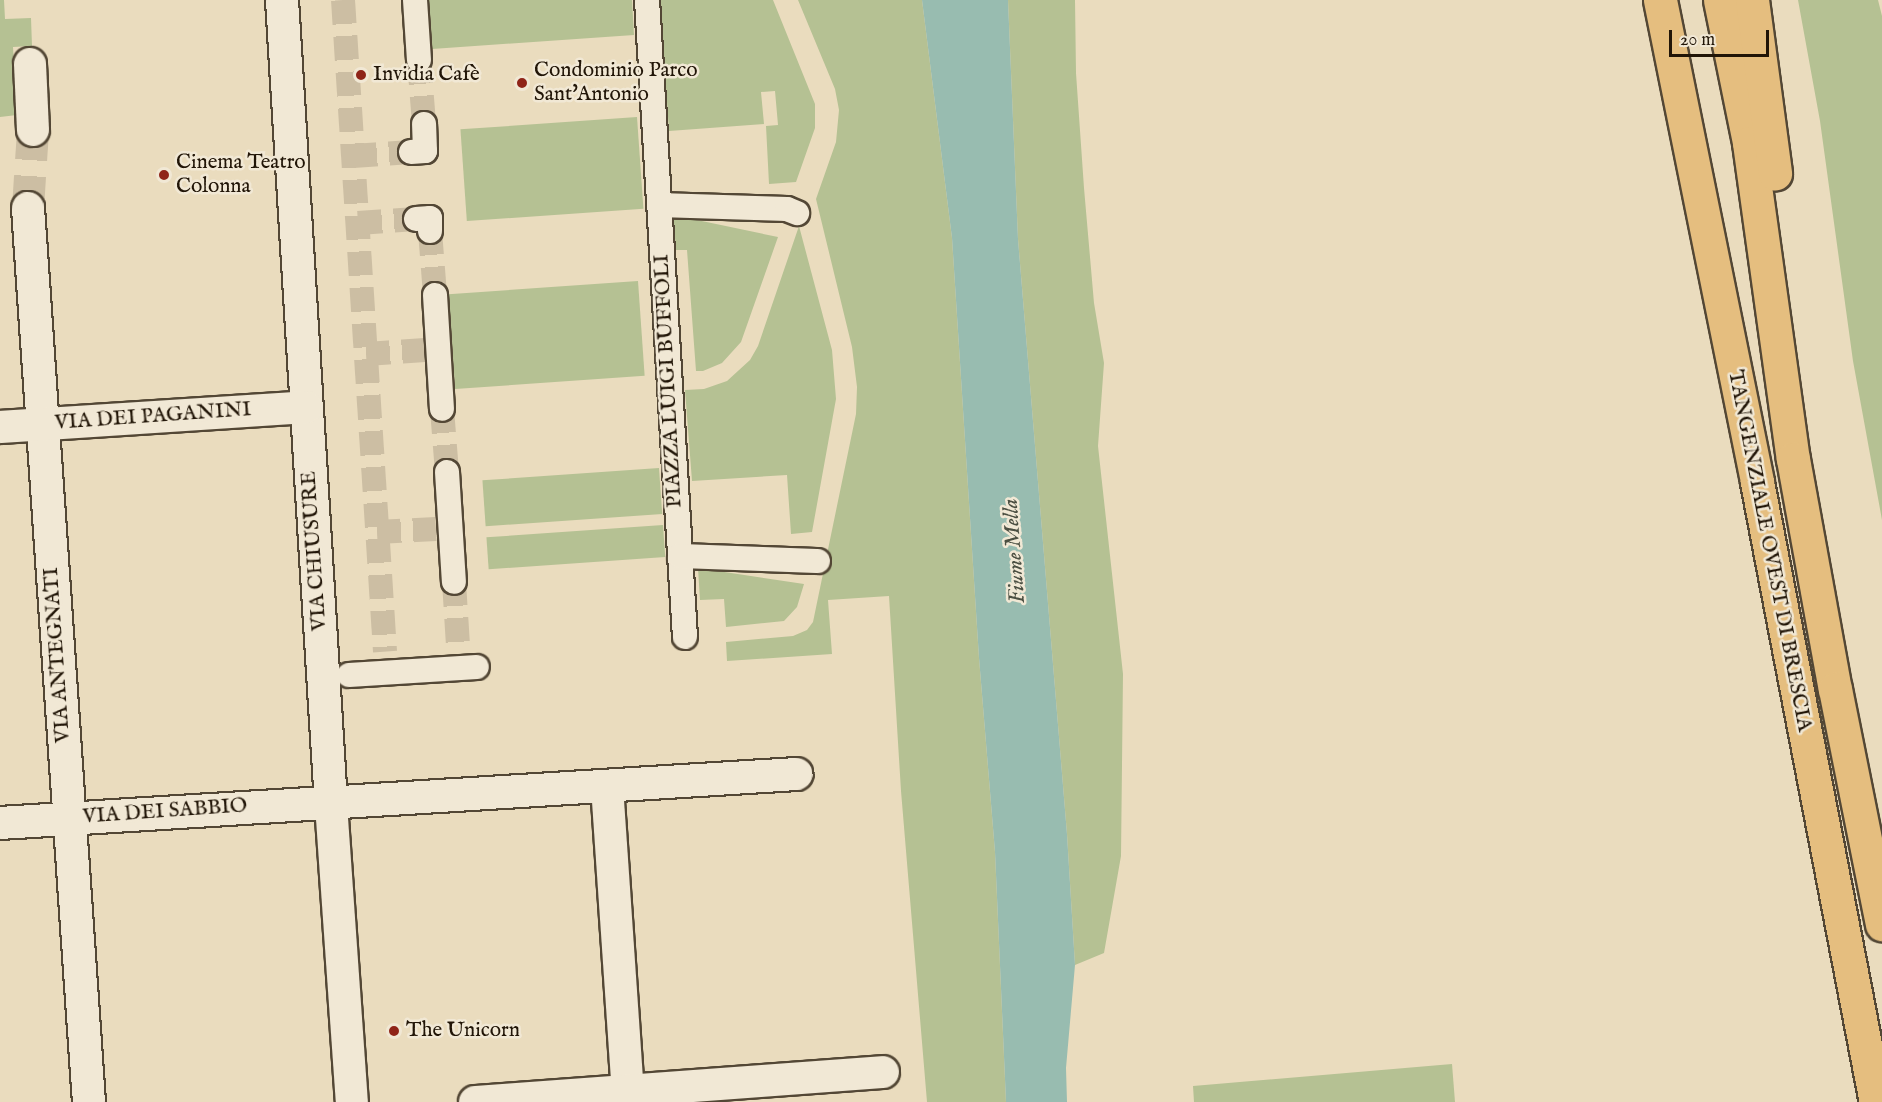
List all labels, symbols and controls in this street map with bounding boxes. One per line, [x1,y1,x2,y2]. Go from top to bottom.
scale bar [1672,18,1772,56]
text: 20 m [1680,29,1715,52]
place label: Condominio Parco Sant'Antonio [534,58,698,108]
place label: Invidia Cafè [373,62,480,88]
marker: Invidia Cafè [354,68,368,82]
marker: Condominio Parco Sant'Antonio [515,76,529,90]
place label: Cinema Teatro Colonna [176,150,306,200]
marker: Cinema Teatro Colonna [157,168,171,182]
street label: PIAZZA LUIGI BUFFOLI [650,254,688,508]
street label: TANGENZIALE OVEST DI BRESCIA [1722,368,1816,734]
street label: VIA DEI PAGANINI [54,398,252,436]
street label: VIA CHIUSURE [297,470,333,632]
water label: Fiume Mella [998,498,1032,604]
street label: VIA ANTEGNATI [39,566,77,744]
street label: VIA DEI SABBIO [82,794,248,830]
place label: The Unicorn [406,1018,520,1044]
marker: The Unicorn [387,1024,401,1038]

